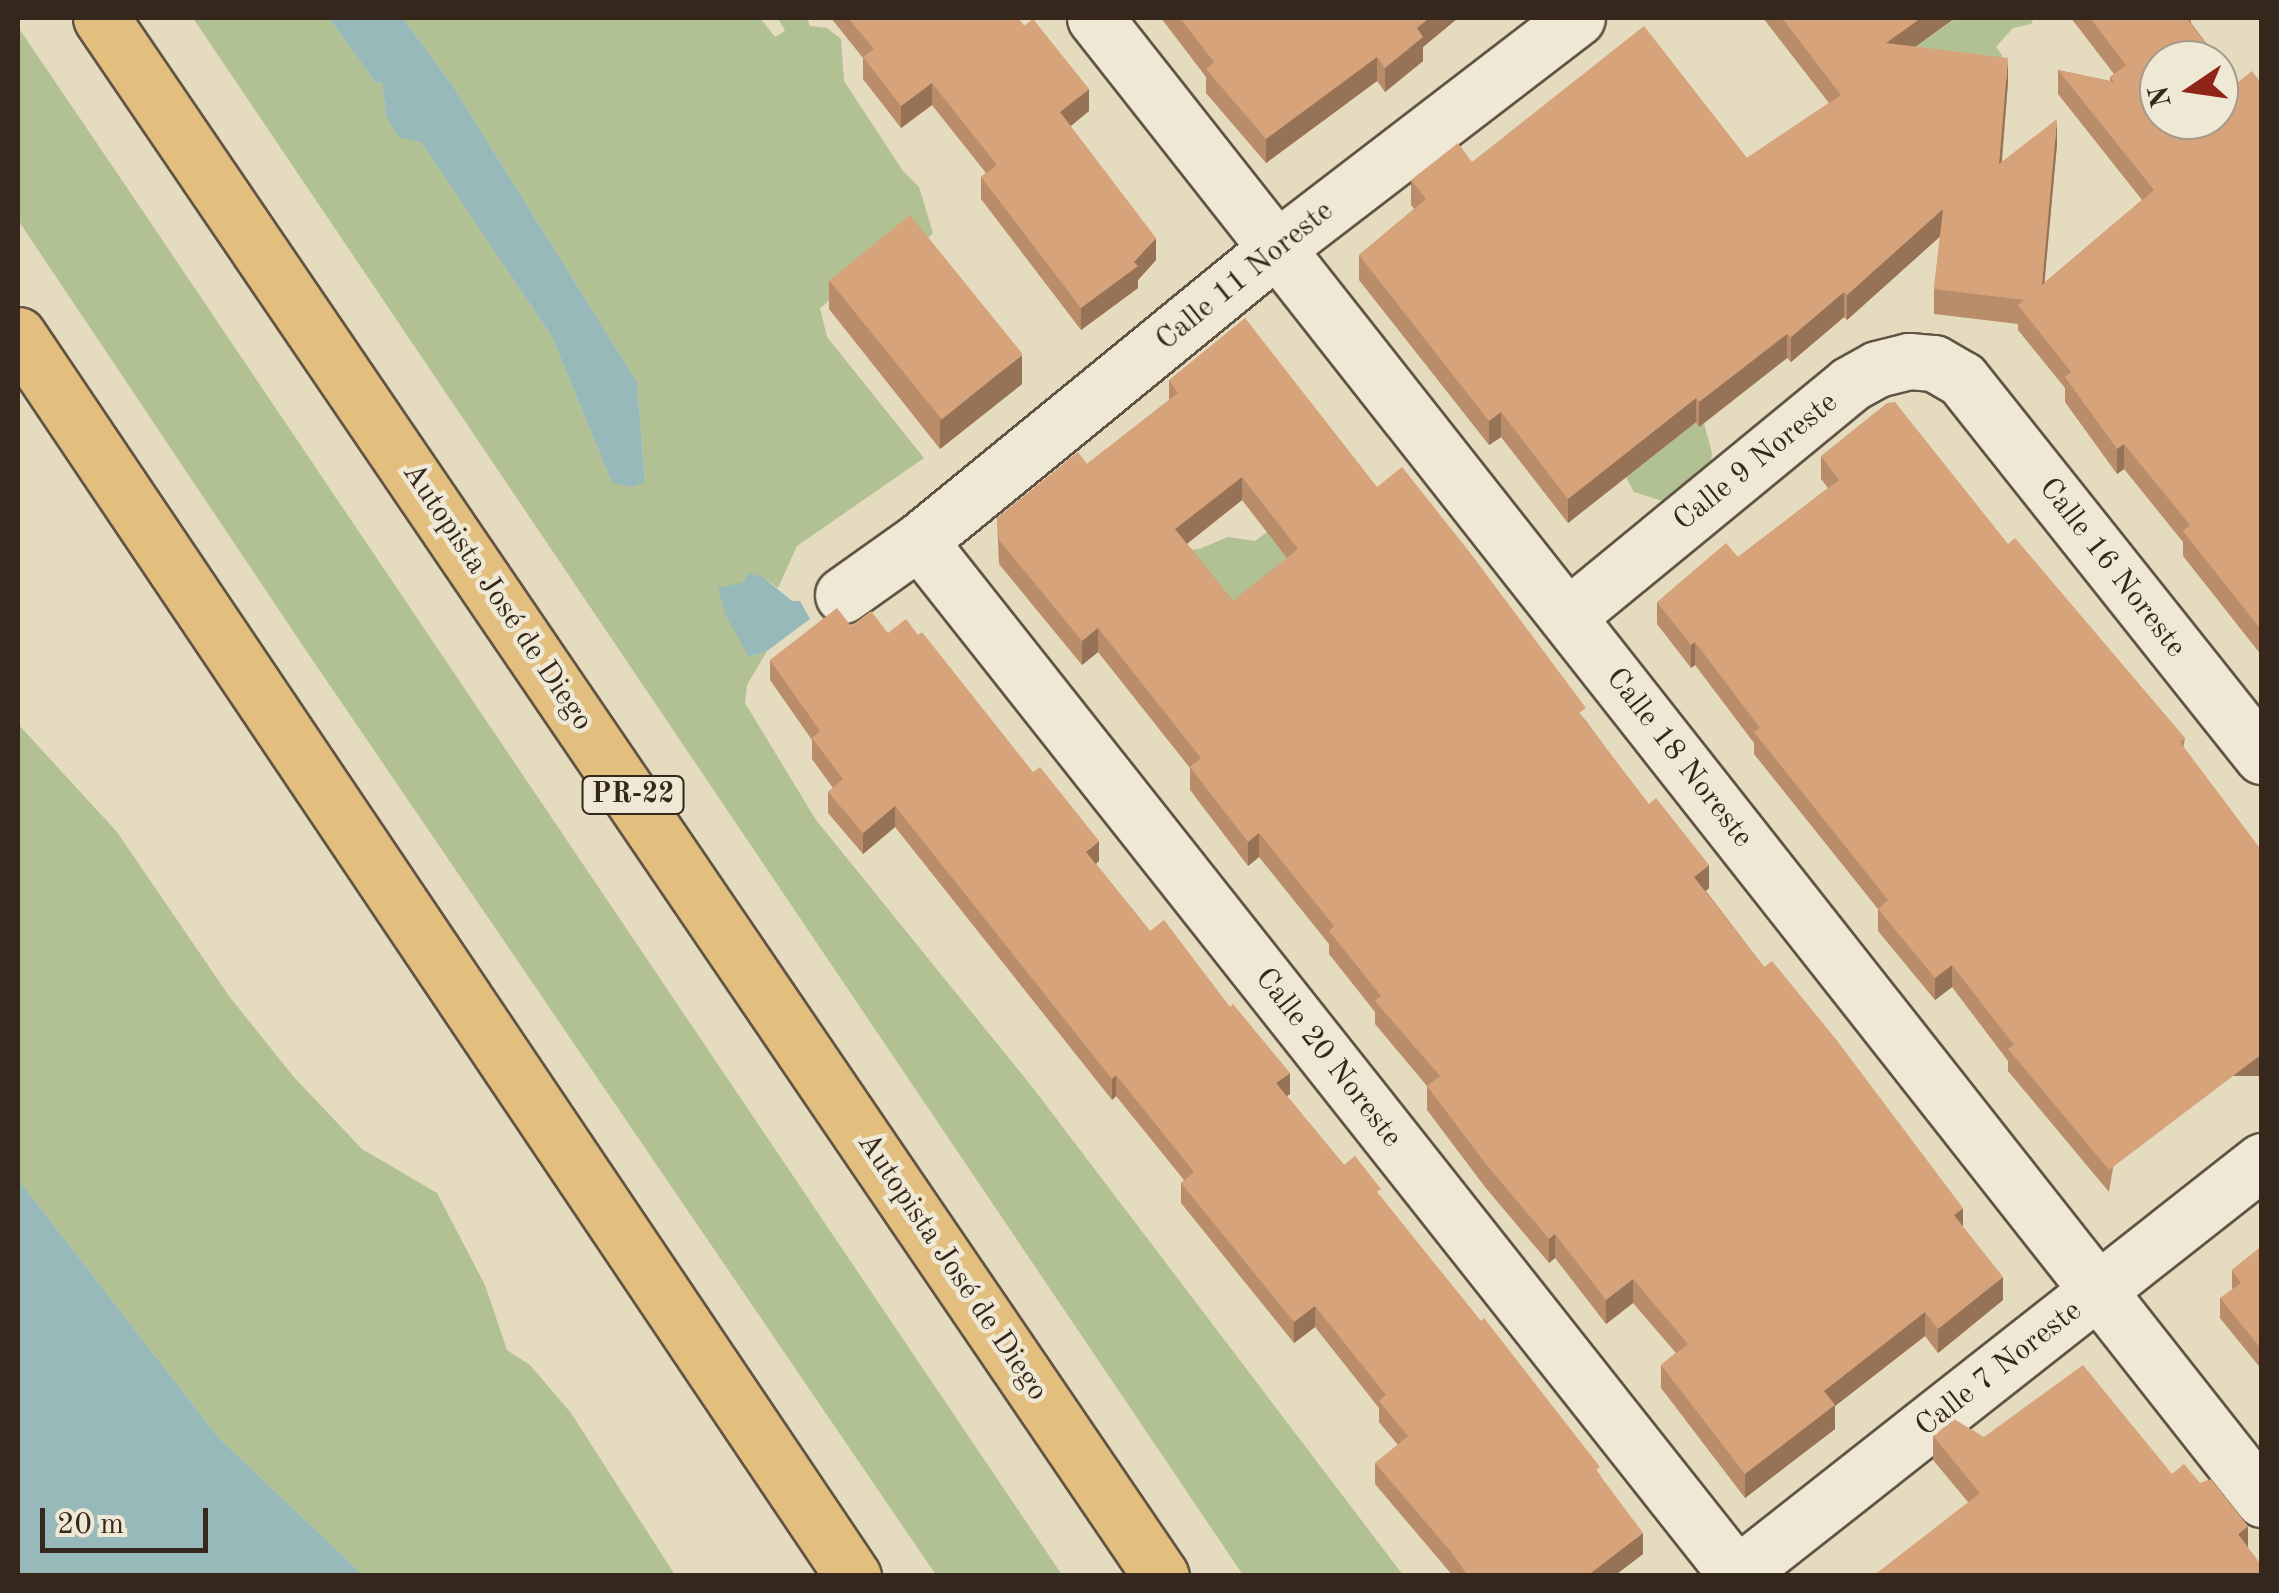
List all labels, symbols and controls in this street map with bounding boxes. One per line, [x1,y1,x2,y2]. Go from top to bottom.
north arrow [2139,40,2239,140]
text: N [2146,83,2178,110]
street label: Calle 11 Noreste [1149,193,1341,359]
street label: Calle 9 Noreste [1667,385,1845,539]
street label: Autopista José de Diego [394,456,600,738]
street label: Calle 16 Noreste [2031,471,2193,665]
street label: Calle 18 Noreste [1598,661,1760,855]
road number: PR-22 [580,772,686,818]
street label: Calle 20 Noreste [1247,961,1409,1155]
street label: Autopista José de Diego [849,1126,1055,1408]
street label: Calle 7 Noreste [1909,1293,2089,1445]
scale bar [45,1488,212,1550]
text: 20 m [57,1510,124,1540]

